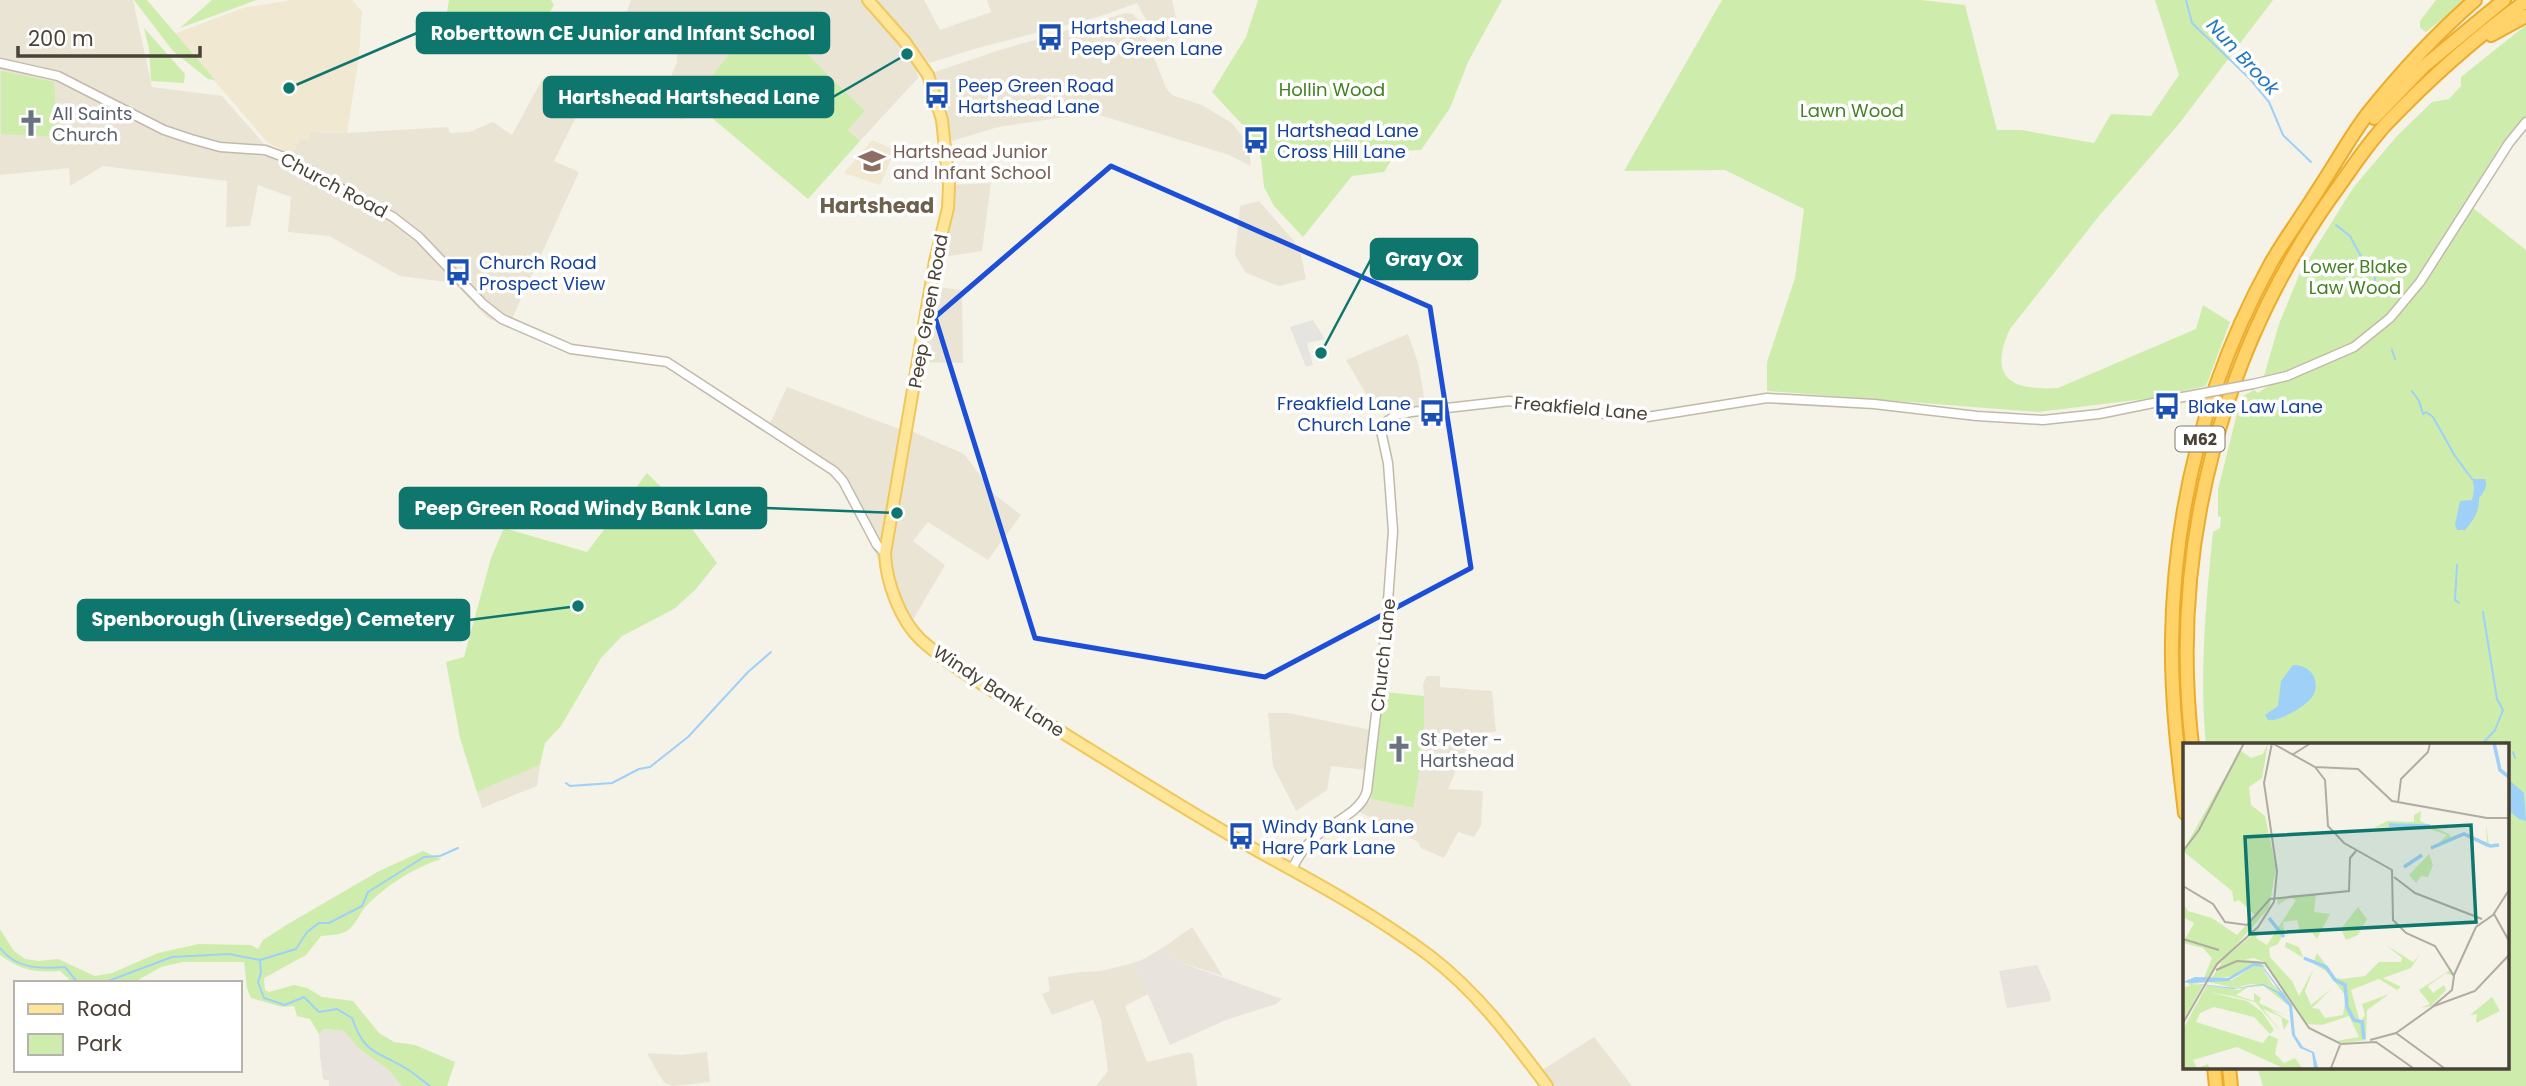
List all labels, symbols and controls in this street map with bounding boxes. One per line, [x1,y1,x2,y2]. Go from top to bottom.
callout: Roberttown CE Junior and Infant School [417,13,829,53]
water label: Nun Brook [2200,13,2286,102]
scale bar [18,14,200,58]
place label: Hartshead Lane Peep Green Lane [1071,15,1223,61]
text: Roberttown CE Junior and Infant School [431,20,815,47]
bus stop icon: Hartshead Lane Peep Green Lane [1035,22,1065,52]
text: 200 m [28,24,94,53]
place label: Peep Green Road Hartshead Lane [958,73,1114,119]
callout: Hartshead Hartshead Lane [544,77,833,117]
park label: Hollin Wood [1279,77,1385,102]
bus stop icon: Peep Green Road Hartshead Lane [922,80,952,110]
text: Hartshead Hartshead Lane [558,84,820,111]
park label: Lawn Wood [1800,98,1904,123]
place label: All Saints Church [52,101,132,147]
church icon: All Saints Church [16,108,46,138]
place label: Hartshead Lane Cross Hill Lane [1277,118,1419,164]
bus stop icon: Hartshead Lane Cross Hill Lane [1241,125,1271,155]
place label: Hartshead Junior and Infant School [893,139,1051,185]
street label: Church Road [276,146,392,224]
school or university icon: Hartshead Junior and Infant School [857,146,887,176]
district label: Hartshead [820,191,934,220]
street label: Peep Green Road [902,232,954,390]
callout: Gray Ox [1371,239,1477,279]
text: Gray Ox [1385,246,1464,273]
place label: Church Road Prospect View [479,250,605,296]
park label: Lower Blake Law Wood [2303,254,2407,300]
bus stop icon: Church Road Prospect View [443,257,473,287]
street label: Freakfield Lane [1513,390,1649,426]
place label: Freakfield Lane Church Lane [1277,391,1411,437]
bus stop icon: Blake Law Lane [2152,391,2182,421]
place label: Blake Law Lane [2188,394,2323,419]
bus stop icon: Freakfield Lane Church Lane [1417,398,1447,428]
road number: M62 [2176,426,2224,452]
callout: Peep Green Road Windy Bank Lane [400,488,766,528]
text: Peep Green Road Windy Bank Lane [414,495,752,522]
street label: Church Lane [1365,597,1401,713]
callout: Spenborough (Liversedge) Cemetery [78,600,469,640]
text: Spenborough (Liversedge) Cemetery [92,606,455,633]
street label: Windy Bank Lane [928,639,1070,743]
place label: St Peter - Hartshead [1420,727,1514,773]
church icon: St Peter - Hartshead [1384,734,1414,764]
inset map [2183,743,2508,1068]
place label: Windy Bank Lane Hare Park Lane [1262,814,1414,860]
bus stop icon: Windy Bank Lane Hare Park Lane [1226,821,1256,851]
legend [14,981,242,1072]
text: Road [77,994,132,1023]
text: Park [77,1029,122,1058]

